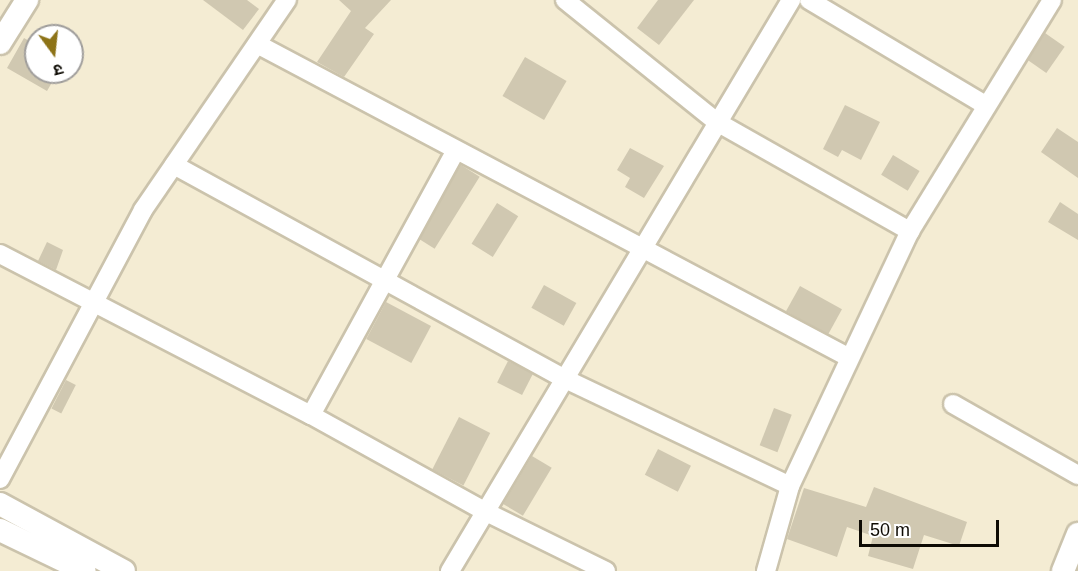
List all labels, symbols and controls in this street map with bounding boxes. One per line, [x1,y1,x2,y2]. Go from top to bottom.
north arrow [24,24,84,84]
text: उ [52,61,65,79]
scale bar [862,508,1002,546]
text: 50 m [870,520,910,540]

